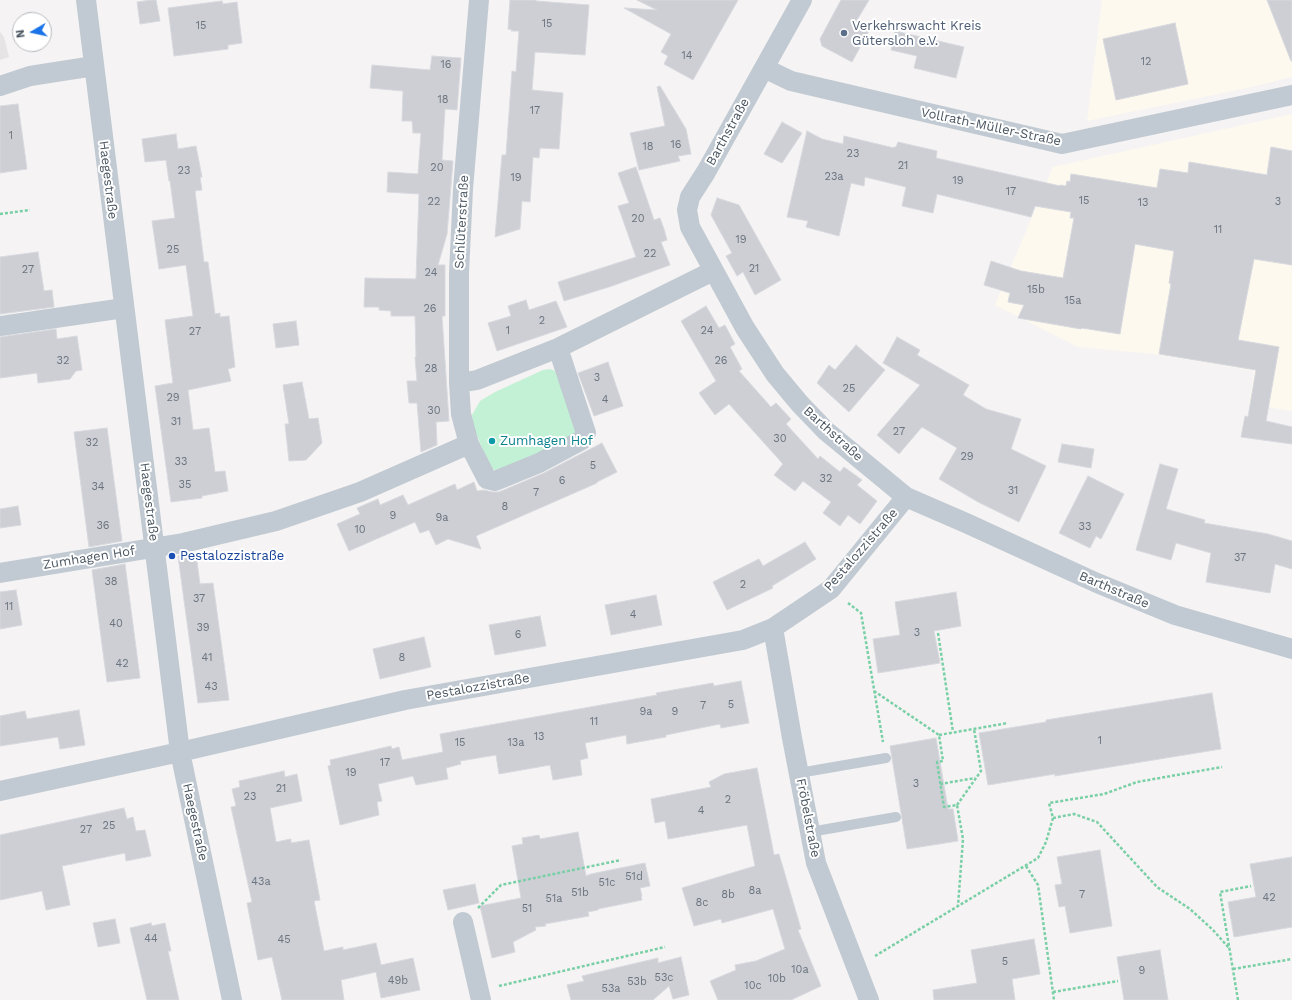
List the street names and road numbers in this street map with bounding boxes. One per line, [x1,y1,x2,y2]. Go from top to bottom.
street label: Barthstraße [703,96,753,168]
street label: Vollrath-Müller-Straße [920,105,1062,149]
street label: Haegestraße [95,140,121,220]
street label: Schlüterstraße [452,175,472,269]
street label: Barthstraße [800,403,866,465]
street label: Haegestraße [136,462,162,542]
street label: Pestalozzistraße [821,506,901,594]
street label: Zumhagen Hof [42,543,136,573]
street label: Barthstraße [1077,568,1151,612]
street label: Pestalozzistraße [425,670,531,704]
street label: Fröbelstraße [793,777,823,859]
street label: Haegestraße [179,782,211,862]

